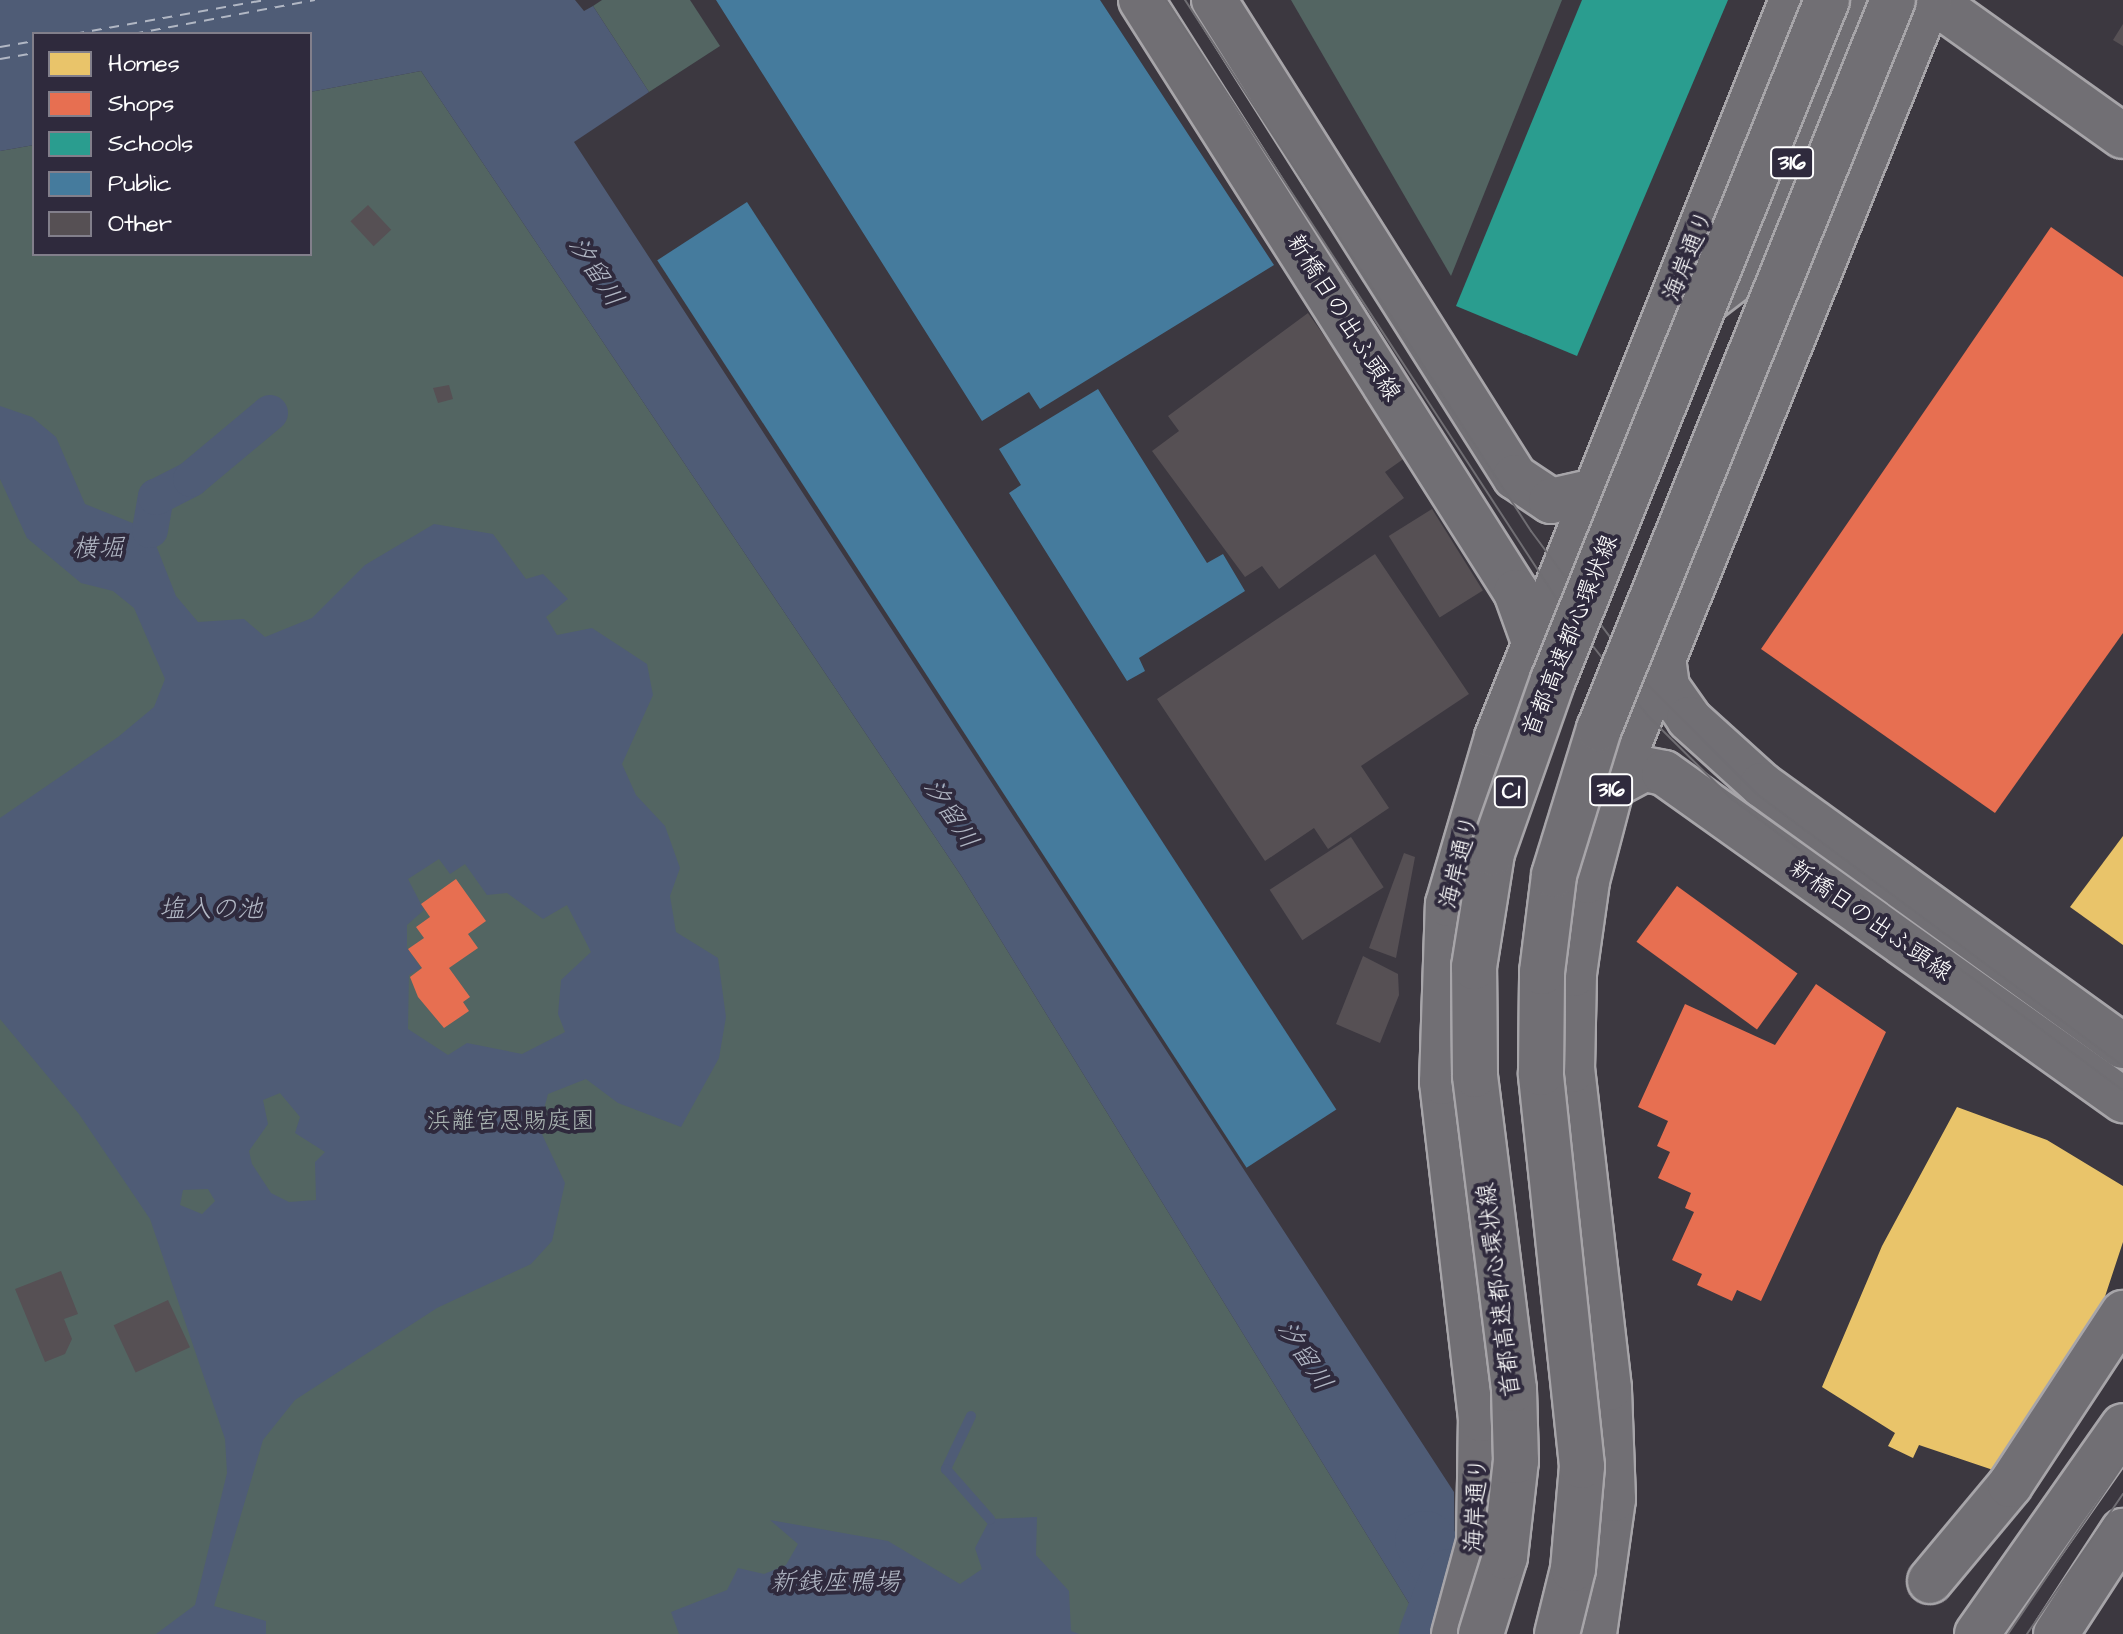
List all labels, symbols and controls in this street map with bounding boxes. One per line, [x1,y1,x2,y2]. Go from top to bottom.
legend [32,32,312,256]
text: Homes [108,47,180,81]
text: Shops [108,87,174,121]
text: Schools [108,127,193,161]
road number: 316 [1770,145,1814,181]
text: Public [108,167,172,201]
street label: 海岸通り [1658,206,1720,306]
text: Other [108,207,172,241]
street label: 新橋日の出ふ頭線 [1280,229,1406,407]
water label: 汐留川 [561,231,629,313]
street label: 首都高速都心環状線 [1517,530,1625,742]
water label: 横堀 [72,533,124,565]
road number: 316 [1589,772,1633,808]
water label: 汐留川 [916,773,984,855]
road number: C1 [1493,774,1529,810]
street label: 海岸通り [1434,812,1486,912]
street label: 新橋日の出ふ頭線 [1783,854,1957,988]
water label: 塩入の池 [159,894,263,926]
park label: 浜離宮恩賜庭園 [427,1108,595,1136]
street label: 首都高速都心環状線 [1473,1181,1527,1399]
water label: 汐留川 [1270,1315,1338,1397]
street label: 海岸通り [1460,1456,1494,1554]
water label: 新銭座鴨場 [770,1567,900,1599]

